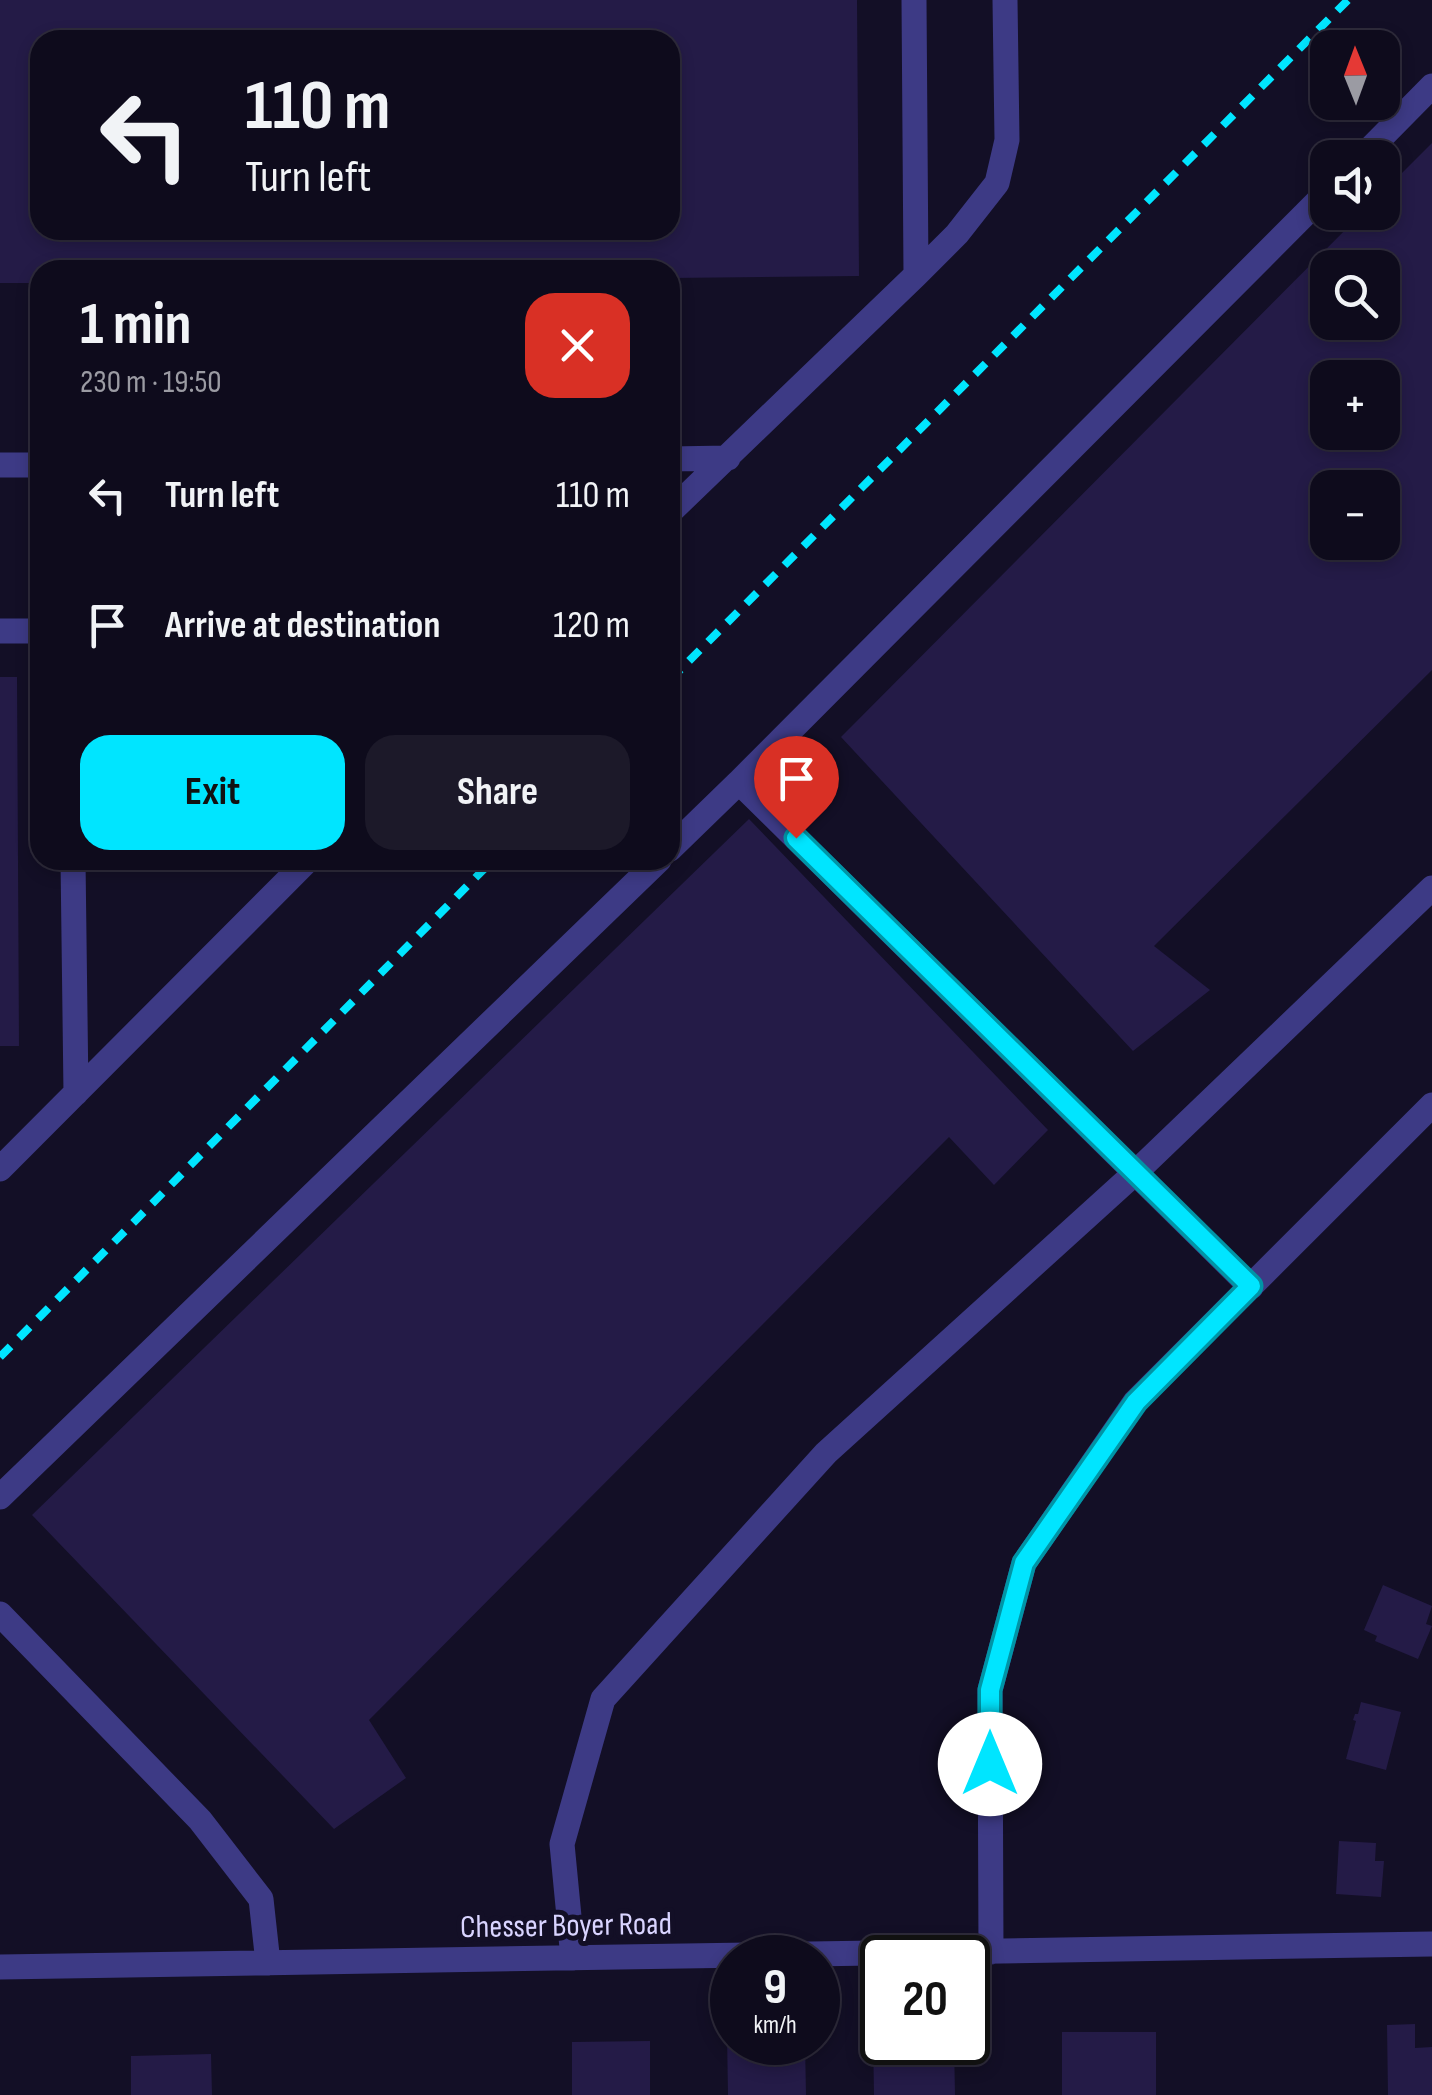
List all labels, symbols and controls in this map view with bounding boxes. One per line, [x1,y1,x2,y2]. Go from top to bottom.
north arrow [1310,30,1400,120]
map controls [1310,30,1400,560]
text: 110 m [245,65,391,149]
icon: left [80,70,210,200]
button: sound [1310,140,1400,230]
text: Turn left [245,150,371,205]
button: search [1310,250,1400,340]
text: 1 min [80,289,192,361]
button: close [525,293,630,398]
button: + [1310,360,1400,450]
text: 230 m · 19:50 [80,363,222,402]
icon: left [80,468,135,523]
button: − [1310,470,1400,560]
text: Turn left [165,473,279,518]
text: 110 m [556,473,630,518]
icon: arrive [80,598,135,653]
text: Arrive at destination [165,603,440,648]
text: 120 m [553,603,630,648]
button: Exit [80,735,345,850]
button: Share [365,735,630,850]
pin [754,736,839,839]
icon: arrive [769,751,824,806]
position arrow [938,1712,1042,1816]
street label: Chesser Boyer Road [460,1905,672,1947]
speed limit sign: 20 [860,1935,990,2065]
text: 9 [763,1958,787,2018]
text: km/h [753,2010,797,2041]

